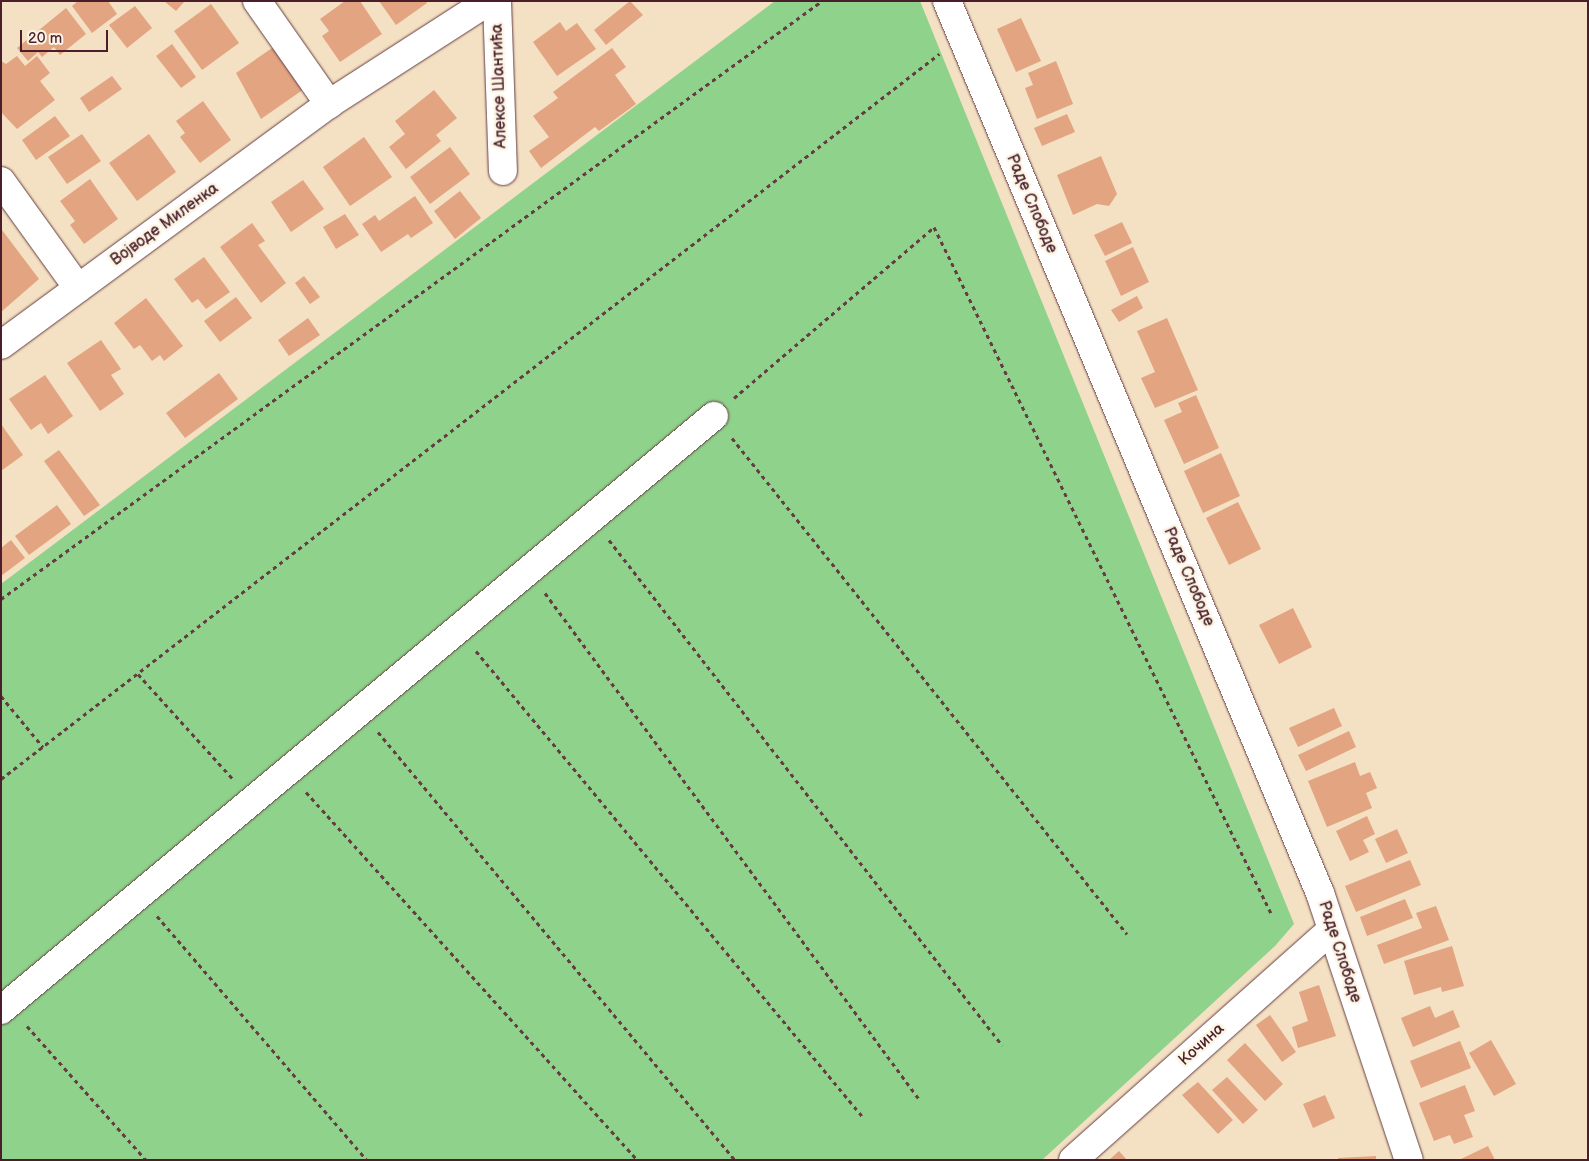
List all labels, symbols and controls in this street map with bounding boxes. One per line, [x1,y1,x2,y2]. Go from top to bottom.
scale bar [22,20,110,52]
street label: Алексе Шантића [488,23,512,149]
text: 20 m [28,29,62,48]
street label: Раде Слободе [1001,151,1061,257]
street label: Војводе Миленка [107,179,223,271]
street label: Раде Слободе [1158,524,1218,630]
street label: Раде Слободе [1313,899,1365,1005]
street label: Кочина [1175,1020,1229,1070]

